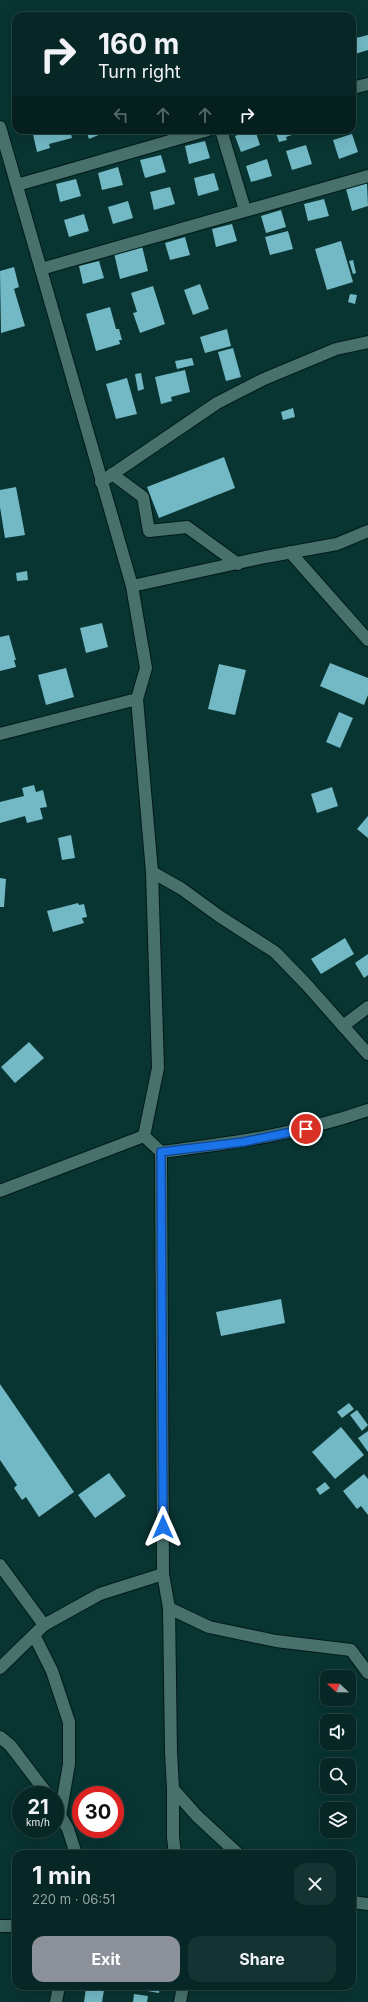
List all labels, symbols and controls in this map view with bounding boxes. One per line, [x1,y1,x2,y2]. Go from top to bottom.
text: 160 m [98,27,179,61]
icon: right [32,28,84,80]
text: Turn right [98,61,181,82]
icon: left [110,104,132,126]
icon: ahead [152,104,174,126]
icon: ahead [194,104,216,126]
icon: right [236,104,258,126]
pin [289,1112,323,1146]
icon: arrive [295,1118,317,1140]
position arrow [142,1506,184,1548]
north arrow [320,1670,356,1706]
map controls [320,1670,356,1838]
button: sound [320,1714,356,1750]
button: search [320,1758,356,1794]
speed limit sign: 30 [72,1786,124,1838]
text: 21 [27,1795,49,1819]
button: layers [320,1802,356,1838]
text: km/h [26,1816,50,1828]
text: 1 min [32,1861,91,1890]
button: close [294,1863,336,1905]
text: 220 m · 06:51 [32,1891,115,1907]
button: Exit [32,1936,180,1982]
button: Share [188,1936,336,1982]

